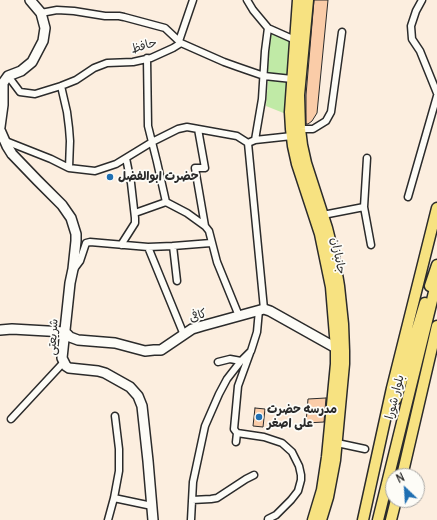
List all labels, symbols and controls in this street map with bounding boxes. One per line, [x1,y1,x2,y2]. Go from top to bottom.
street label: حافظ [129,35,159,57]
place label: حضرت ابوالفضل [118,170,199,184]
marker: حضرت ابوالفضل [105,172,115,182]
street label: جانبازان [327,236,349,276]
street label: کافی [187,306,209,326]
street label: شریعتی [45,318,61,356]
street label: بلوار شورا [383,373,407,421]
place label: مدرسه حضرت علی اصغر [267,403,337,431]
marker: مدرسه حضرت علی اصغر [254,412,264,422]
north arrow [385,468,425,508]
text: N [394,470,407,486]

